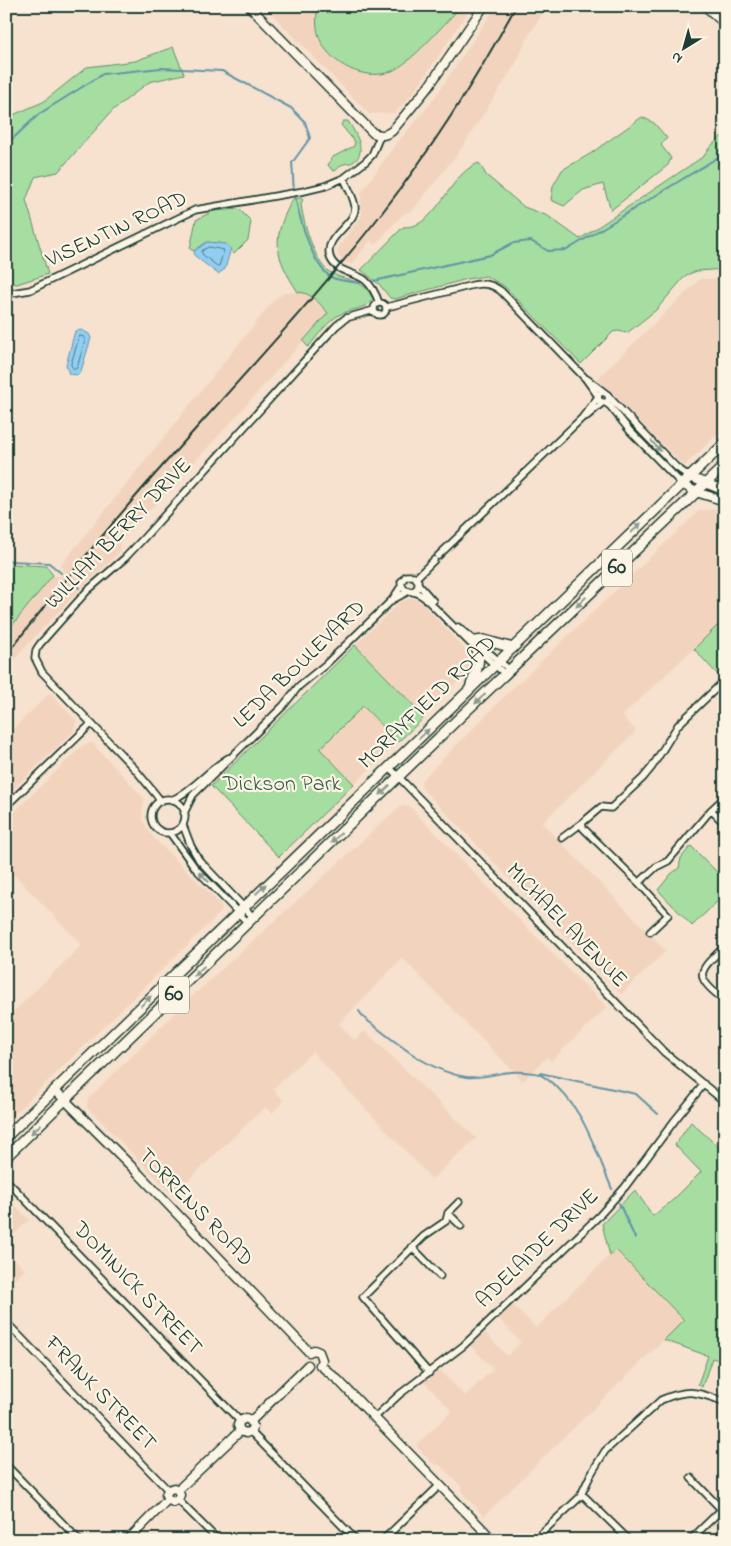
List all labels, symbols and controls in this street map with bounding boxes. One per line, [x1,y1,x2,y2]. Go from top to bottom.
north arrow [658,22,708,72]
text: N [667,46,687,68]
street label: VISENTIN ROAD [40,183,193,277]
one-way arrow [650,439,662,451]
street label: WILLIAM BERRY DRIVE [38,451,200,617]
one-way arrow [630,522,642,534]
road number: 60 [602,550,632,586]
street label: LEDA BOULEVARD [226,593,374,737]
one-way arrow [576,596,588,608]
street label: MORAYFIELD ROAD [352,628,504,778]
one-way arrow [474,693,486,705]
one-way arrow [417,728,429,740]
park label: Dickson Park [222,769,341,801]
one-way arrow [379,784,391,796]
one-way arrow [330,832,342,844]
street label: MICHAEL AVENUE [498,856,634,996]
one-way arrow [198,871,210,883]
one-way arrow [255,884,267,896]
one-way arrow [193,965,205,977]
road number: 60 [159,976,189,1014]
one-way arrow [140,996,152,1008]
one-way arrow [30,1123,42,1135]
street label: TORRENS ROAD [130,1141,260,1275]
street label: ADELAIDE DRIVE [469,1182,607,1316]
street label: DOMINICK STREET [64,1214,210,1364]
street label: FRANK STREET [36,1329,164,1459]

